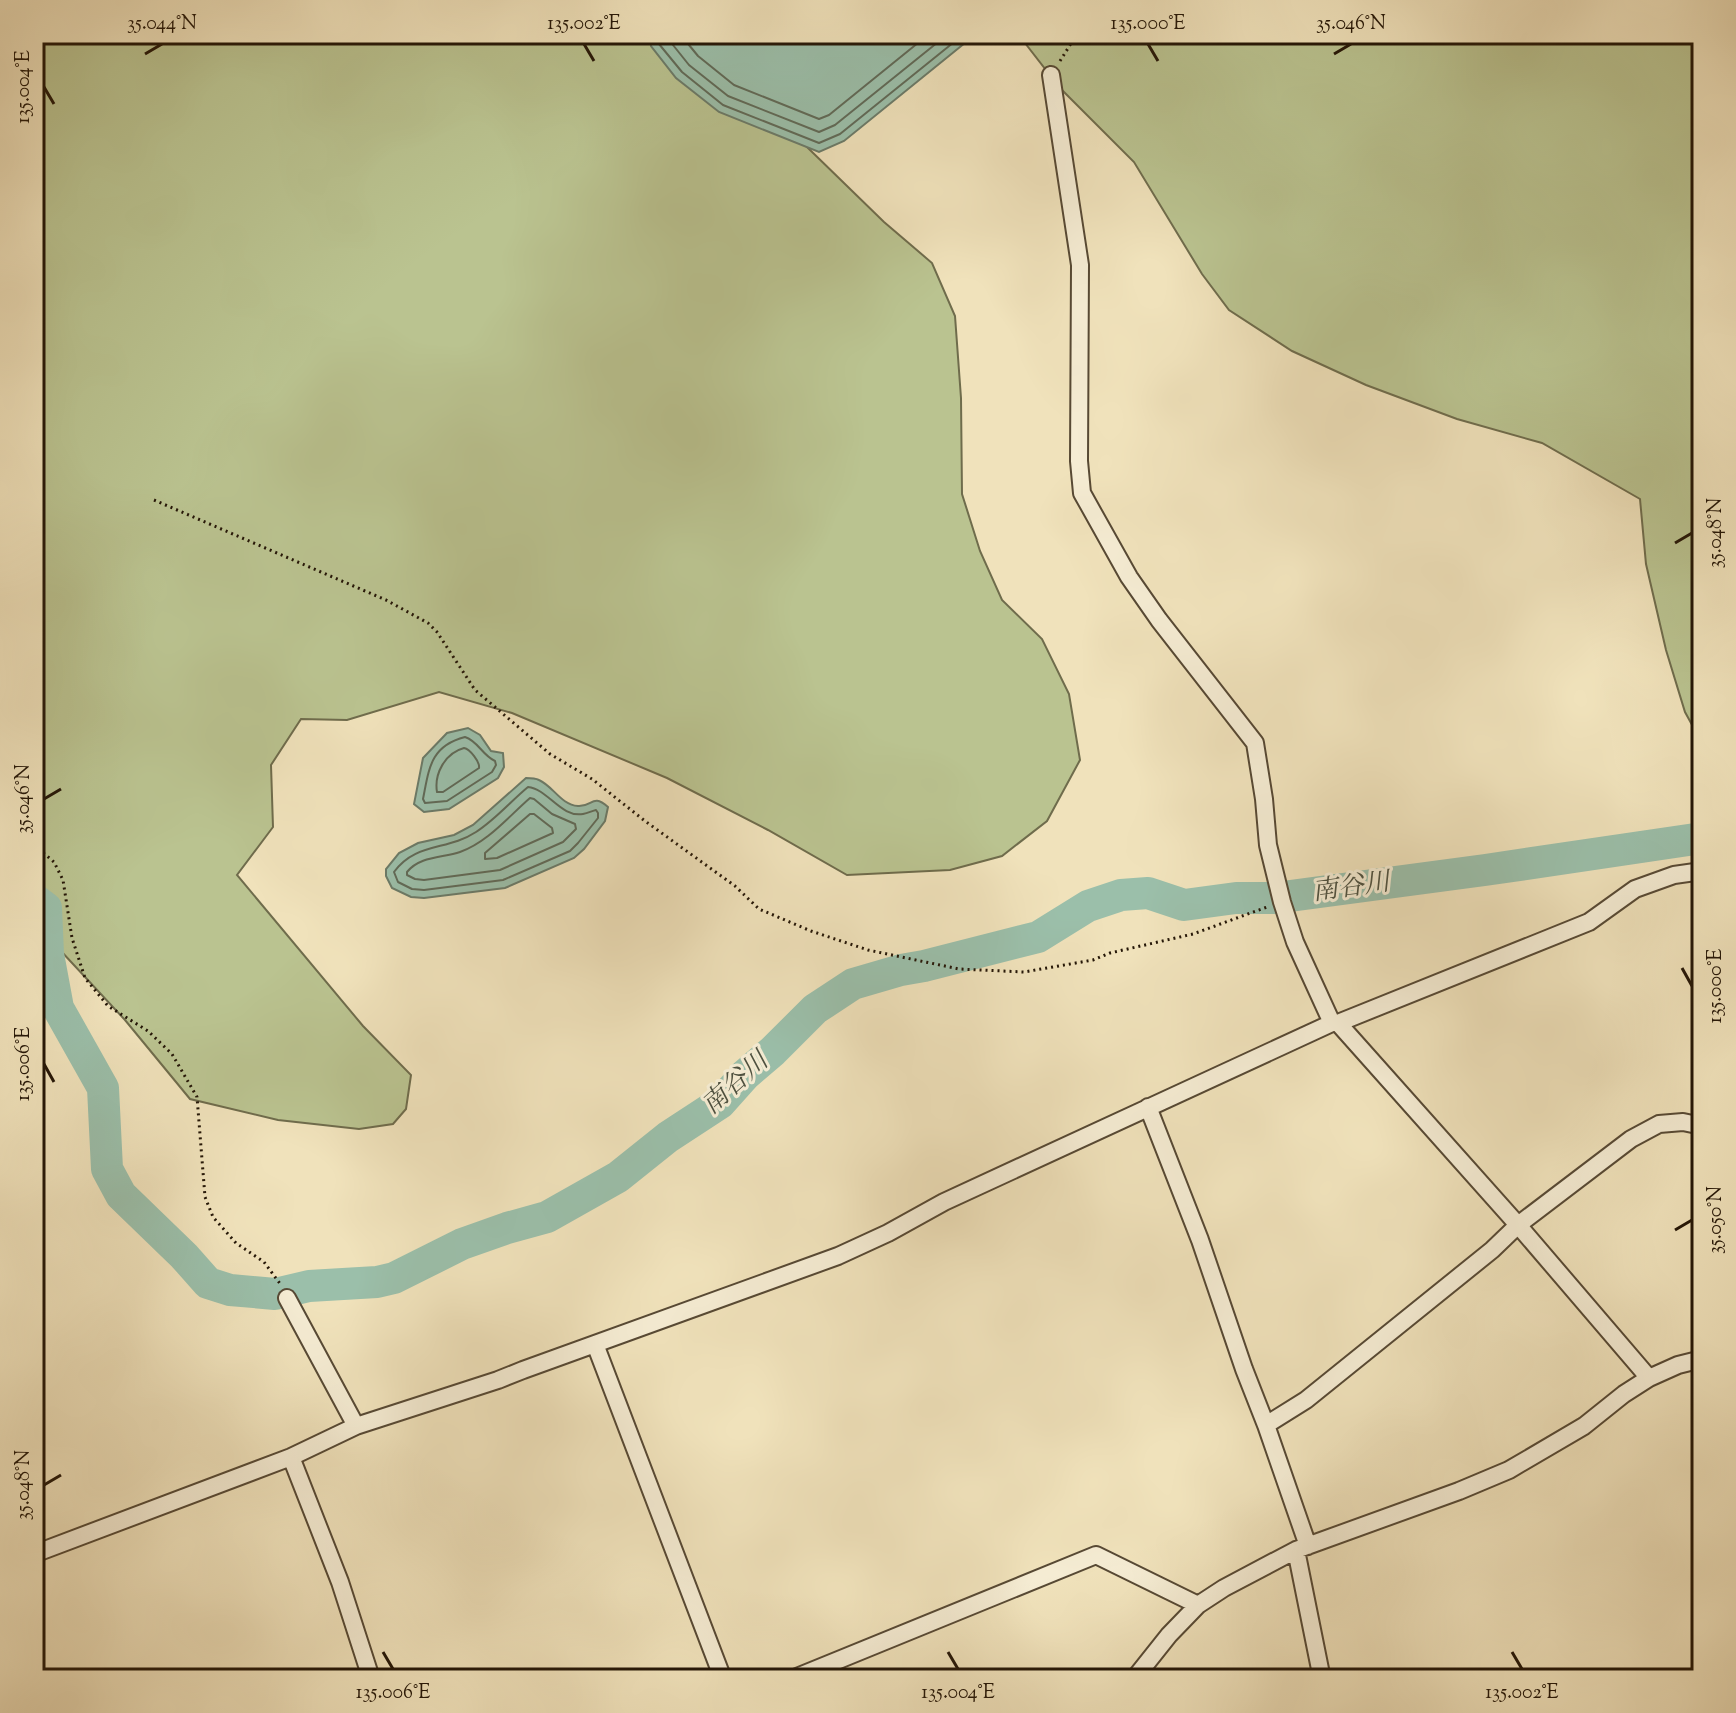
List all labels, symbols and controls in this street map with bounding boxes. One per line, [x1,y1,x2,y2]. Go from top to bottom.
text: 35.044°N [127,10,197,39]
text: 135.002°E [547,10,621,39]
text: 135.000°E [1111,10,1185,39]
text: 35.046°N [1316,10,1386,39]
text: 135.004°E [10,50,39,124]
text: 35.048°N [1702,498,1731,568]
text: 35.046°N [10,764,39,834]
water label: 南谷川 [1310,864,1395,912]
text: 135.000°E [1702,949,1731,1023]
text: 135.006°E [10,1027,39,1101]
water label: 南谷川 [695,1042,780,1124]
text: 35.050°N [1702,1186,1731,1254]
text: 35.048°N [10,1450,39,1520]
text: 135.006°E [356,1679,430,1708]
text: 135.004°E [921,1679,995,1708]
text: 135.002°E [1485,1679,1559,1708]

